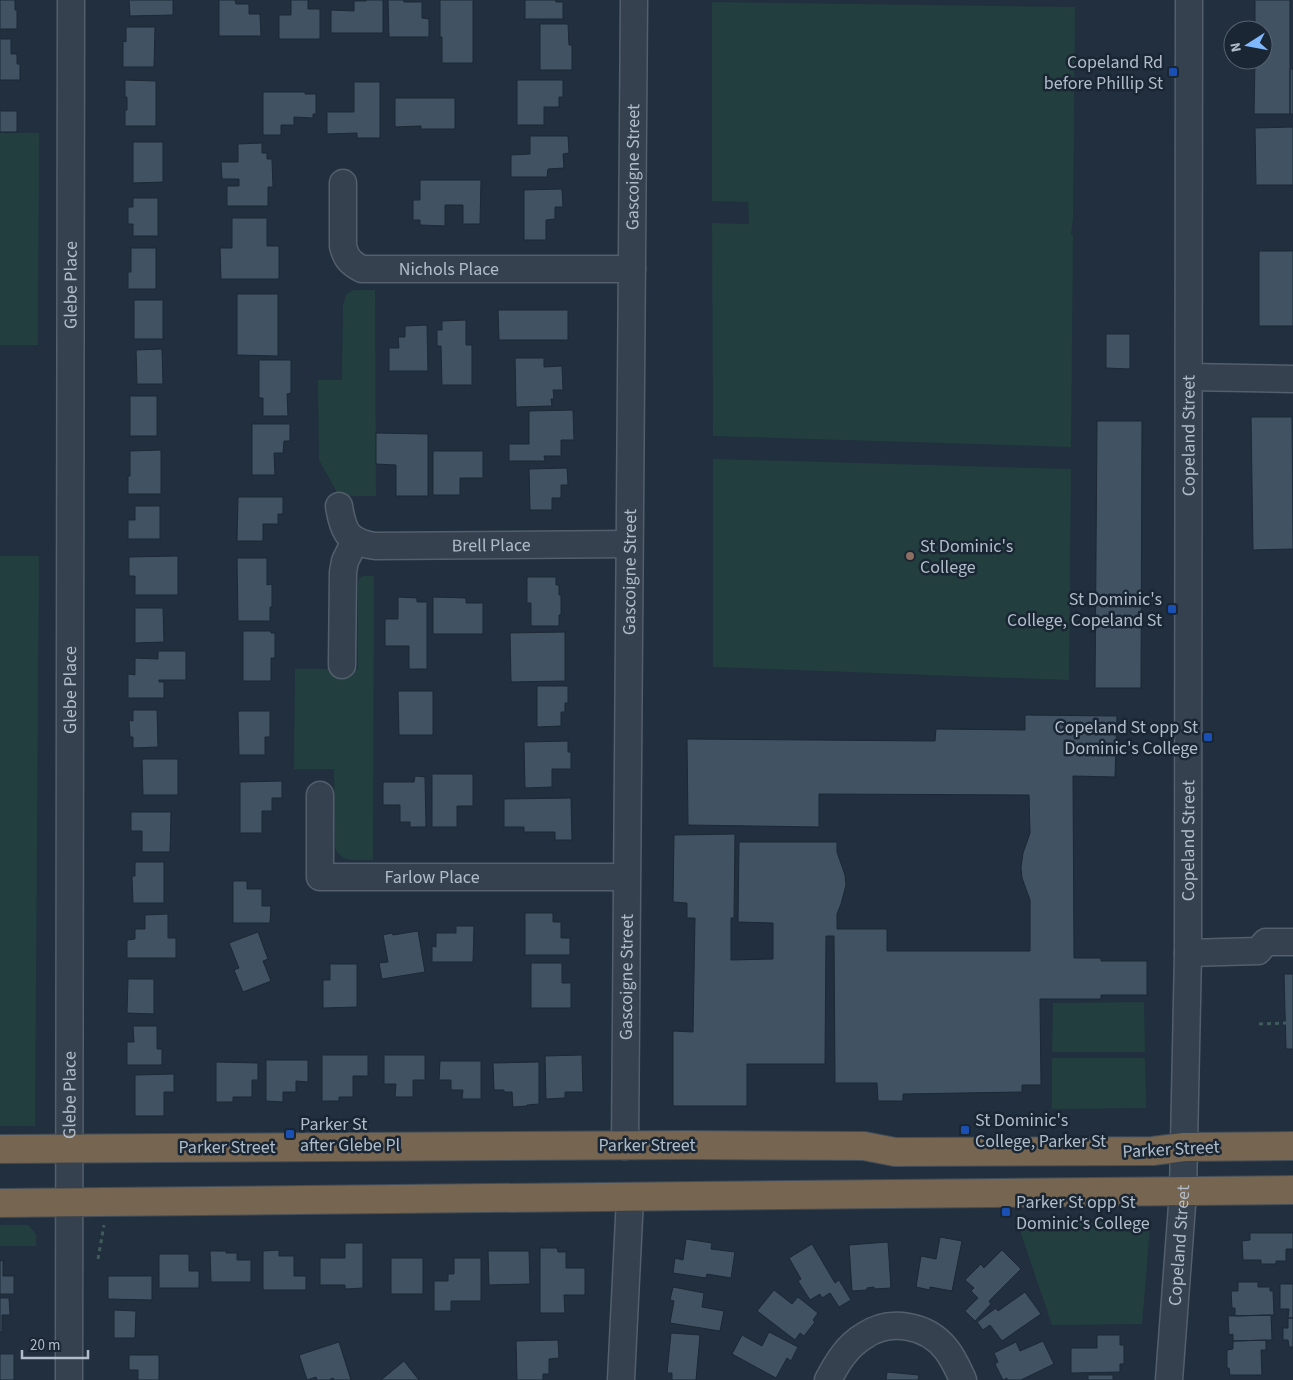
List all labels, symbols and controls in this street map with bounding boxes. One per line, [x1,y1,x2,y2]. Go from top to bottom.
north arrow [1223,20,1273,70]
text: N [1226,41,1247,54]
place label: Copeland Rd before Phillip St [1044,50,1163,96]
marker: Copeland Rd before Phillip St [1167,66,1179,78]
street label: Gascoigne Street [620,104,646,230]
street label: Glebe Place [59,241,84,329]
street label: Nichols Place [399,257,499,282]
street label: Copeland Street [1176,375,1202,496]
street label: Gascoigne Street [617,509,643,635]
street label: Brell Place [452,533,531,558]
place label: St Dominic's College [920,534,1013,580]
marker: St Dominic's College [904,550,916,562]
place label: St Dominic's College, Copeland St [1007,587,1162,633]
marker: St Dominic's College, Copeland St [1166,603,1178,615]
street label: Glebe Place [58,646,83,734]
place label: Copeland St opp St Dominic's College [1054,715,1198,761]
marker: Copeland St opp St Dominic's College [1202,731,1214,743]
street label: Copeland Street [1176,780,1201,901]
street label: Farlow Place [384,865,480,890]
street label: Gascoigne Street [614,914,640,1040]
street label: Glebe Place [57,1051,82,1139]
place label: St Dominic's College, Parker St [975,1108,1106,1154]
place label: Parker St after Glebe Pl [300,1112,400,1158]
marker: St Dominic's College, Parker St [959,1124,971,1136]
marker: Parker St after Glebe Pl [284,1128,296,1140]
street label: Parker Street [598,1133,696,1158]
street label: Parker Street [1122,1134,1220,1165]
street label: Parker Street [178,1135,276,1160]
street label: Copeland Street [1163,1185,1196,1307]
place label: Parker St opp St Dominic's College [1016,1190,1150,1236]
marker: Parker St opp St Dominic's College [1000,1206,1012,1218]
scale bar [22,1328,89,1360]
text: 20 m [30,1335,60,1356]

